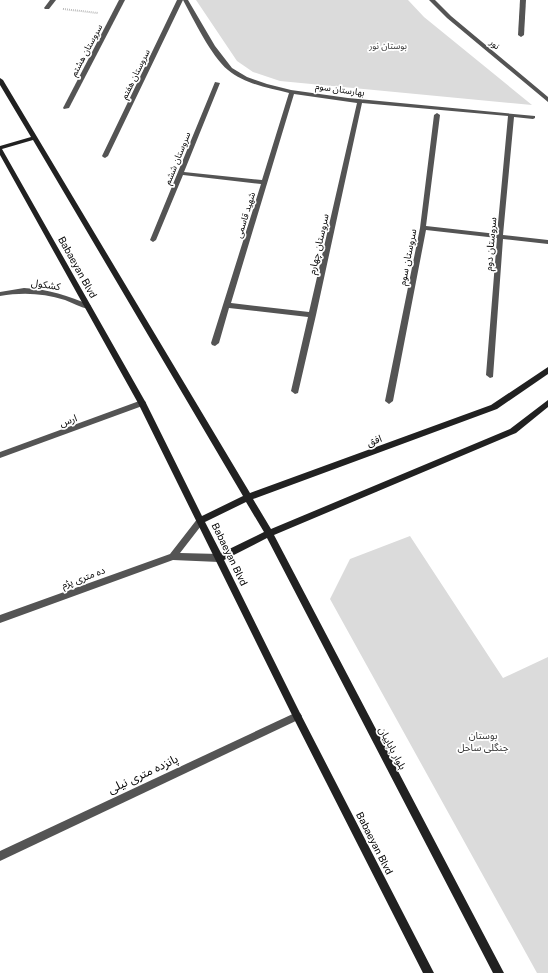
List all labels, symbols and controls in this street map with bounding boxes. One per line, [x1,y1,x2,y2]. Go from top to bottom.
street label: سروستان هشتم [68,22,106,79]
street label: نور [486,36,502,52]
park label: بوستان نور [368,40,407,52]
street label: سروستان هفتم [118,47,154,102]
street label: بهارستان سوم [314,80,365,100]
street label: سروستان ششم [161,130,194,187]
street label: شهید قاسمی [233,191,257,239]
street label: سروستان چهارم [305,212,334,276]
street label: سروستان دوم [482,216,501,272]
street label: سروستان سوم [396,228,421,287]
street label: Babaeyan Blvd [56,234,100,300]
street label: کشکول [30,276,62,293]
street label: ارس [58,411,79,430]
street label: افق [365,432,383,449]
street label: Babaeyan Blvd [210,521,250,588]
street label: ده متری پژم [60,563,108,593]
street label: بلوار باباییان [376,725,409,772]
park label: بوستان جنگلی ساحل [457,729,509,753]
street label: پانزده متری نیلی [106,752,181,797]
street label: Babaeyan Blvd [354,810,396,876]

